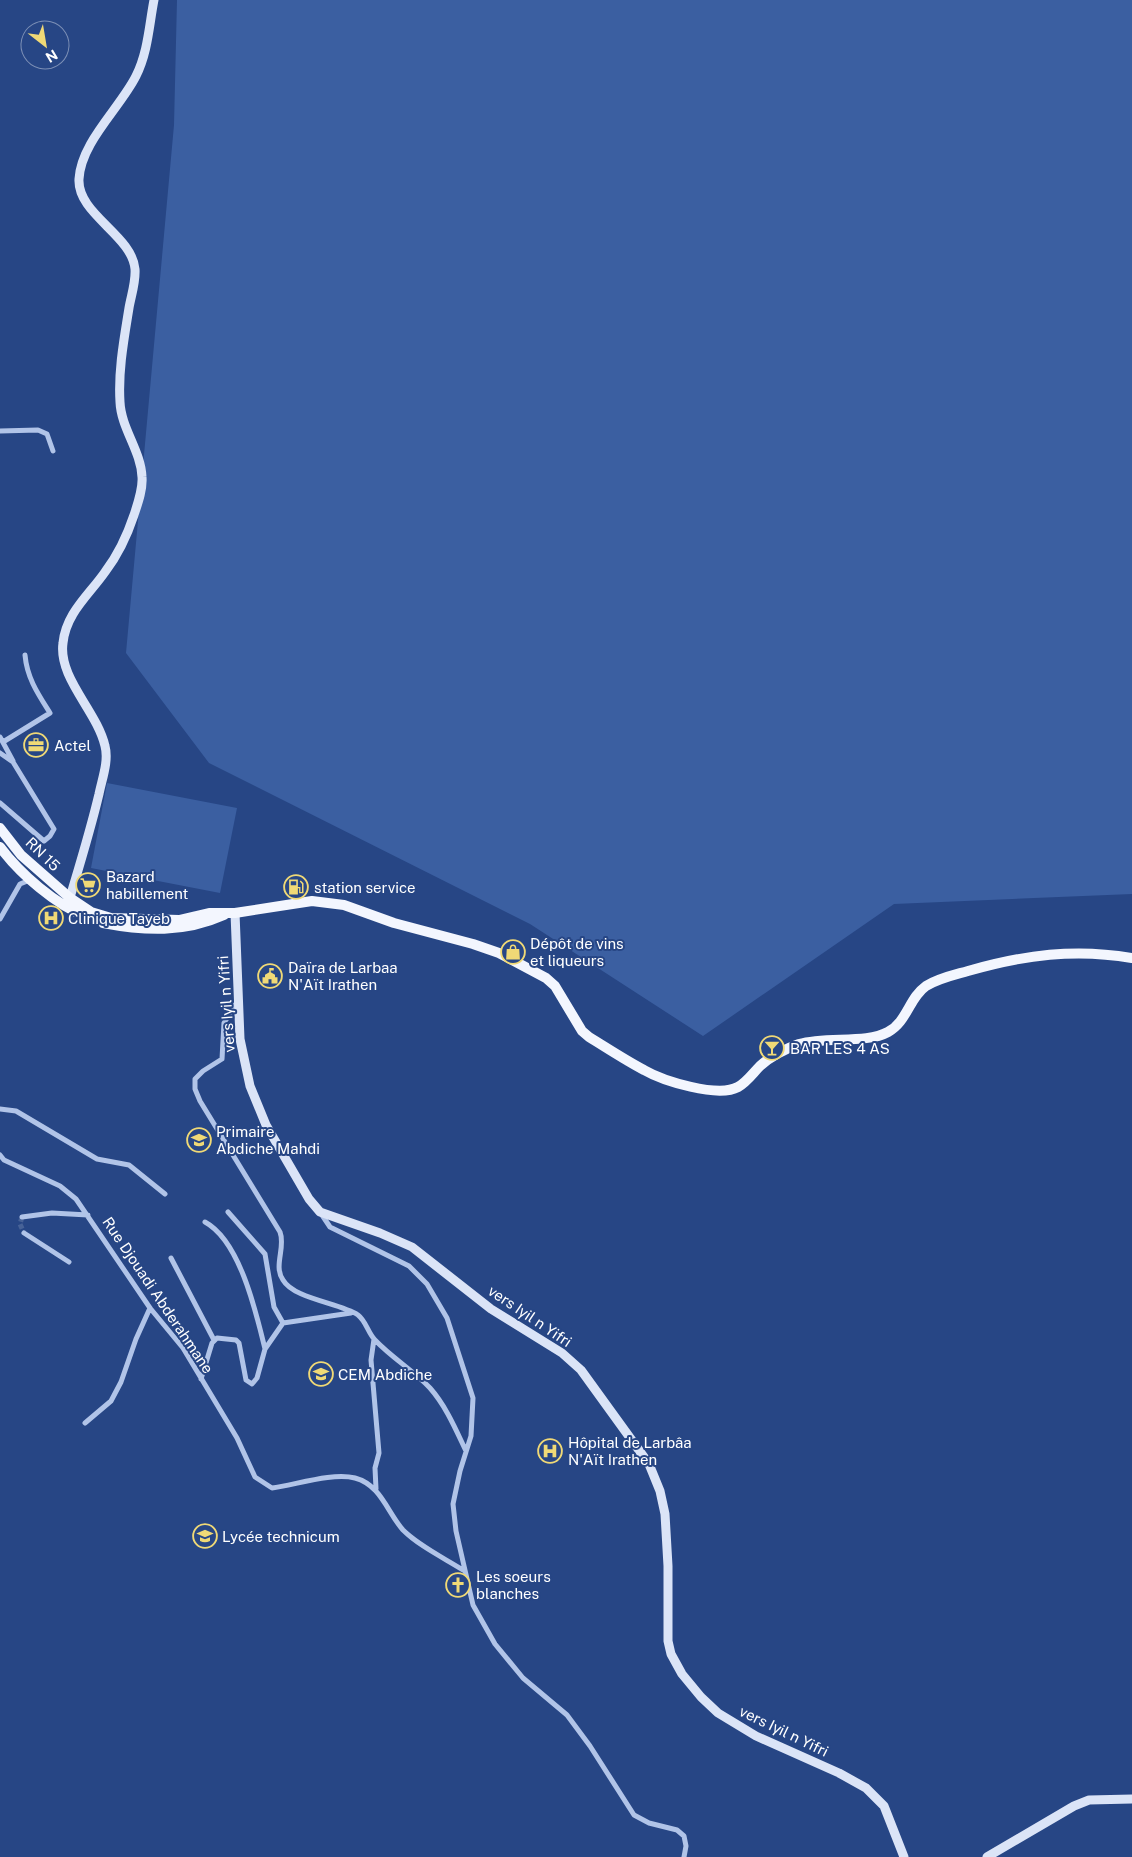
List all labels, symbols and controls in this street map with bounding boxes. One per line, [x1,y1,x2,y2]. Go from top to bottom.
north arrow [20,20,70,70]
text: N [43,46,61,66]
office icon: Actel [23,732,49,758]
place label: Actel [54,737,91,754]
street label: RN 15 [22,834,64,874]
place label: Bazard habillement [106,868,188,902]
supermarket icon: Bazard habillement [75,872,101,898]
fuel station icon: station service [283,874,309,900]
place label: station service [314,879,416,896]
hospital icon: Clinique Tayeb [38,905,64,931]
place label: Clinique Tayeb [68,910,170,927]
place label: Dépôt de vins et liqueurs [530,935,624,969]
shop icon: Dépôt de vins et liqueurs [500,939,526,965]
street label: vers Iγil n Yifri [214,955,238,1053]
place label: Daïra de Larbaa N'Aït Irathen [288,959,398,993]
public building icon: Daïra de Larbaa N'Aït Irathen [257,963,283,989]
bar icon: BAR LES 4 AS [759,1035,785,1061]
place label: BAR LES 4 AS [790,1040,890,1057]
place label: Primaire Abdiche Mahdi [216,1123,320,1157]
school or university icon: Primaire Abdiche Mahdi [186,1127,212,1153]
street label: Rue Djouadi Abderahmane [99,1214,217,1376]
street label: vers Iγil n Yifri [485,1282,575,1350]
school or university icon: CEM Abdiche [308,1361,334,1387]
place label: CEM Abdiche [338,1366,432,1383]
place label: Hôpital de Larbâa N'Aït Irathen [568,1434,692,1468]
hospital icon: Hôpital de Larbâa N'Aït Irathen [537,1438,563,1464]
school or university icon: Lycée technicum [192,1523,218,1549]
place label: Lycée technicum [222,1528,340,1545]
place label: Les soeurs blanches [476,1568,551,1602]
church icon: Les soeurs blanches [445,1572,471,1598]
street label: vers Iγil n Yifri [737,1702,831,1760]

